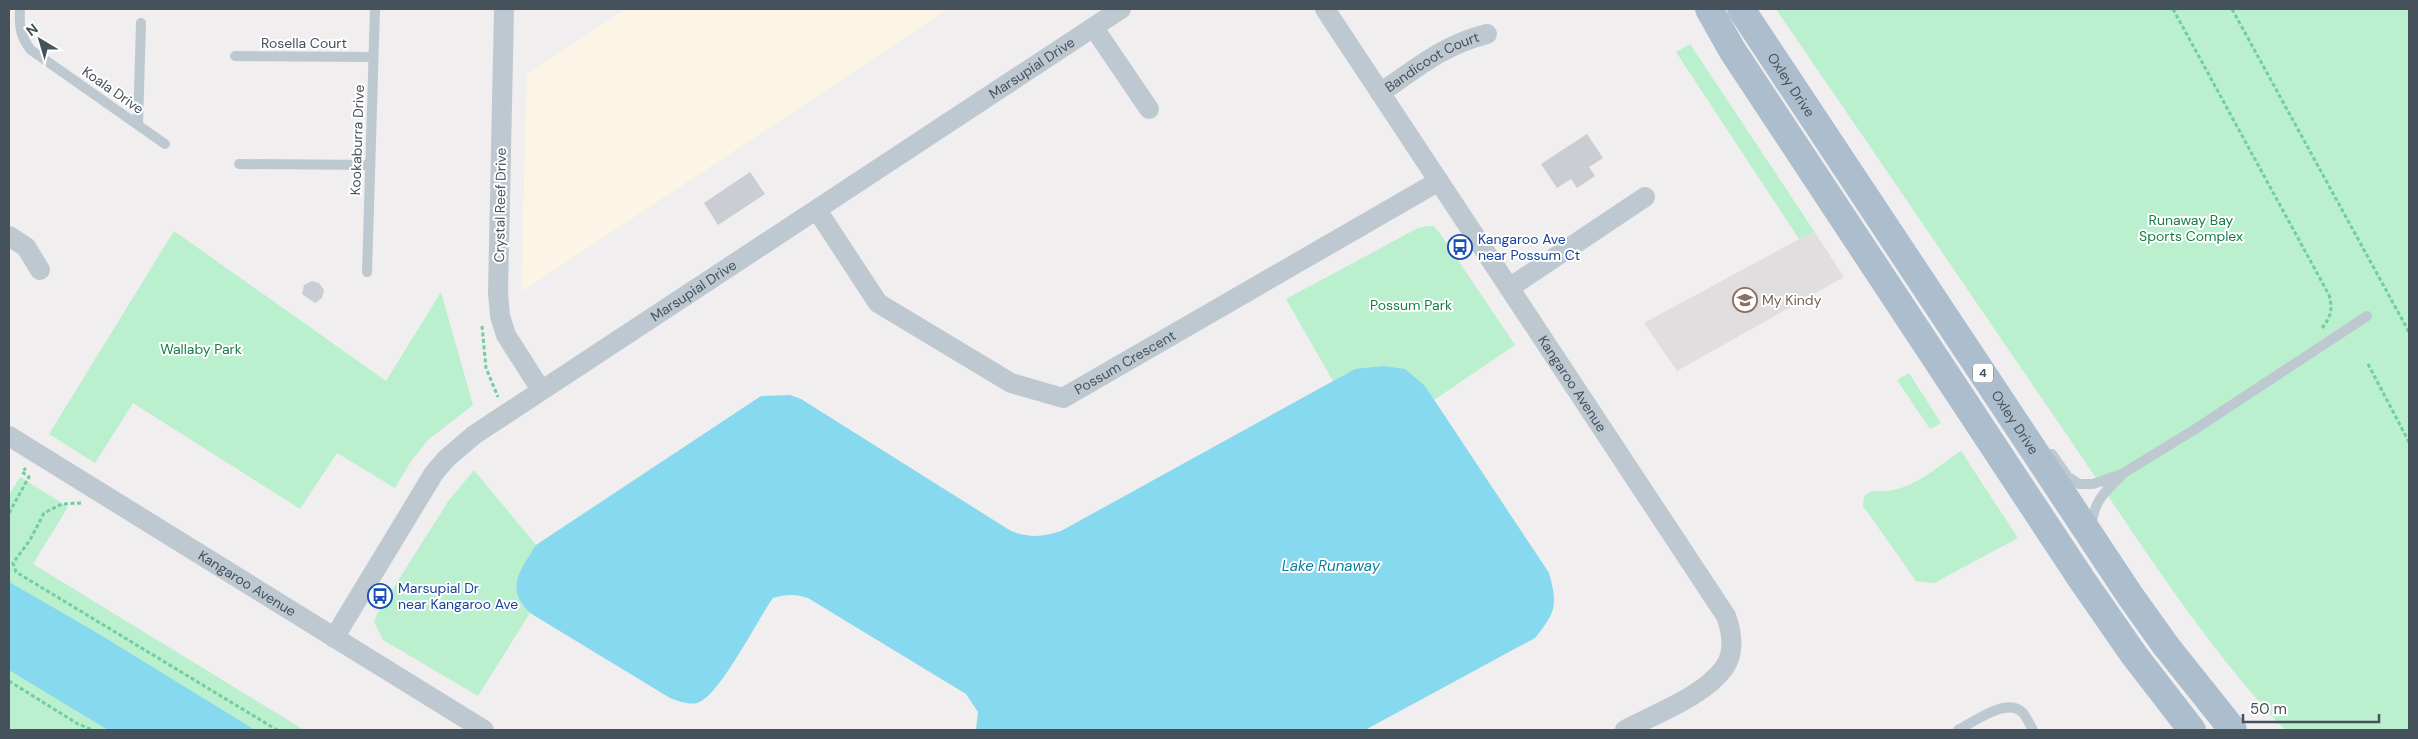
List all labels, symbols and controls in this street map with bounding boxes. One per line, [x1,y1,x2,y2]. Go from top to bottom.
north arrow [15,15,65,65]
text: N [22,20,42,40]
street label: Bandicoot Court [1381,28,1481,96]
street label: Marsupial Drive [985,33,1078,103]
street label: Rosella Court [261,34,347,52]
street label: Oxley Drive [1764,49,1819,120]
street label: Koala Drive [79,62,147,118]
street label: Kookaburra Drive [346,84,368,196]
street label: Crystal Reef Drive [490,147,510,262]
park label: Runaway Bay Sports Complex [2139,211,2243,245]
place label: Kangaroo Ave near Possum Ct [1478,230,1580,264]
bus stop icon: Kangaroo Ave near Possum Ct [1447,234,1473,260]
street label: Marsupial Drive [647,256,740,325]
school or university icon: My Kindy [1732,287,1758,313]
place label: My Kindy [1762,291,1822,309]
park label: Possum Park [1370,296,1452,314]
street label: Possum Crescent [1071,326,1179,399]
street label: Kangaroo Avenue [1534,332,1611,435]
park label: Wallaby Park [160,340,242,358]
road number: 4 [1973,363,1993,382]
street label: Oxley Drive [1987,387,2043,458]
street label: Kangaroo Avenue [195,546,299,620]
water label: Lake Runaway [1282,556,1381,576]
place label: Marsupial Dr near Kangaroo Ave [398,579,518,613]
bus stop icon: Marsupial Dr near Kangaroo Ave [367,583,393,609]
scale bar [2243,692,2379,724]
text: 50 m [2250,699,2287,719]

